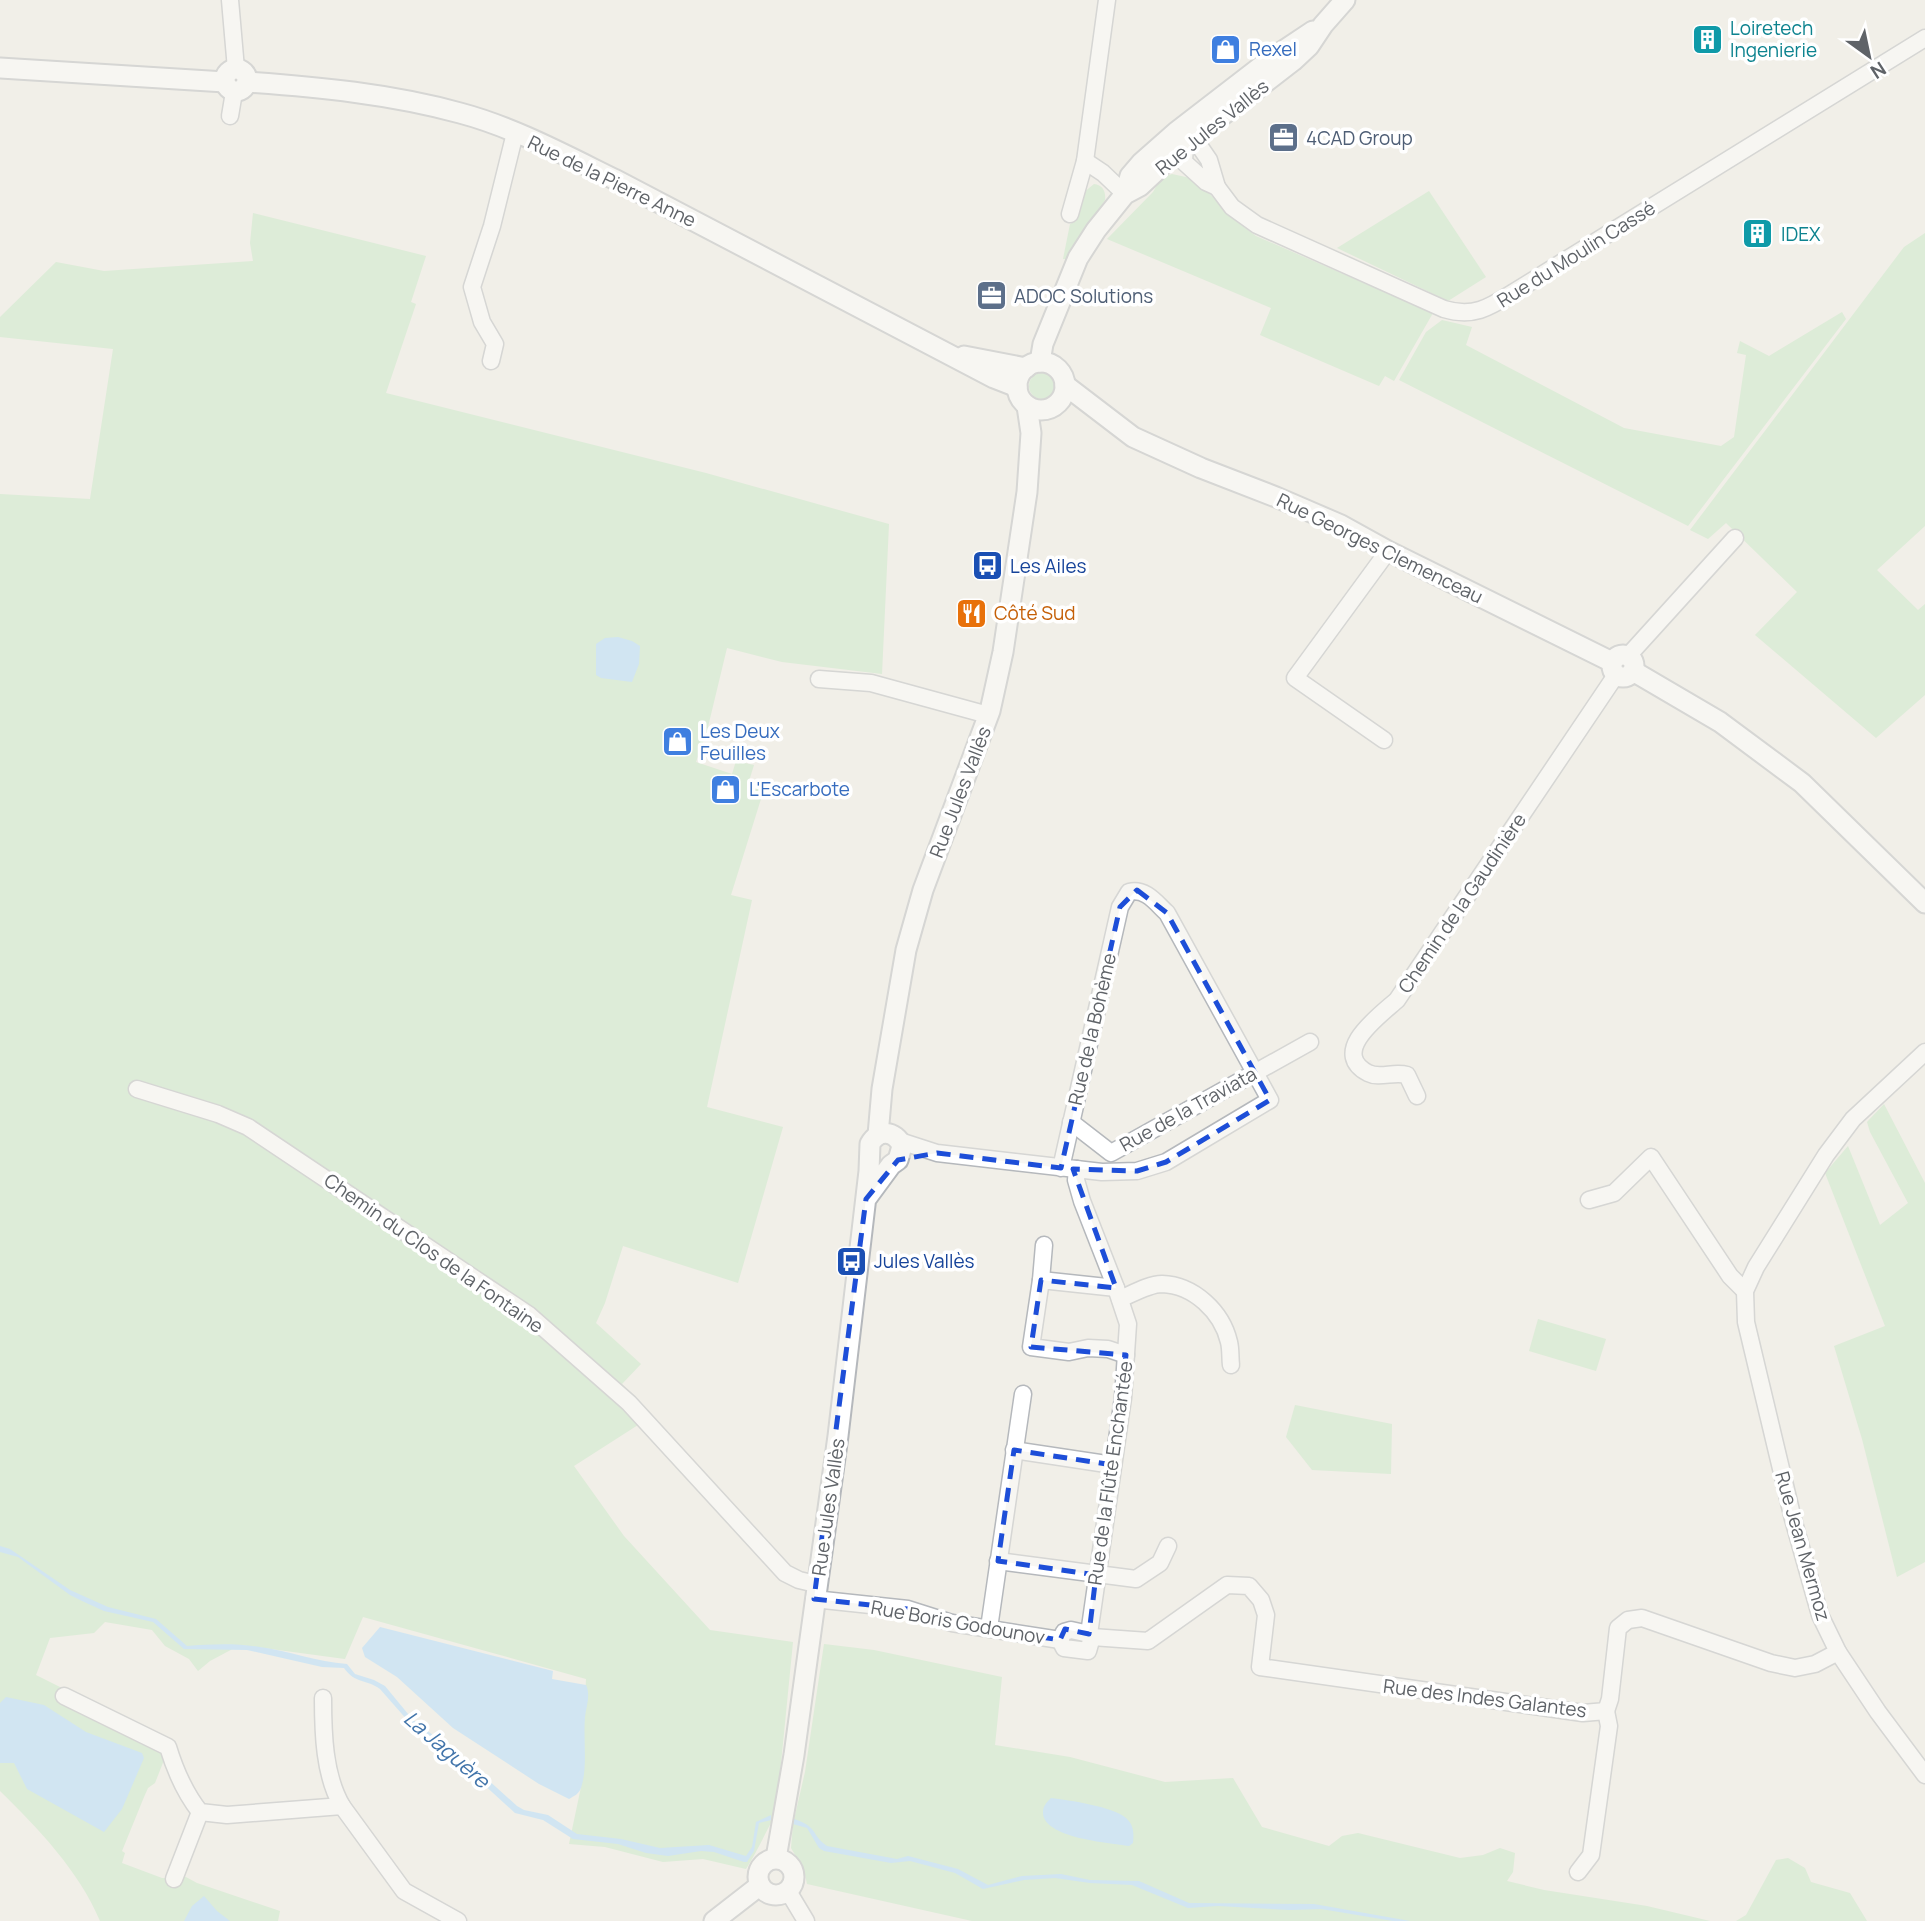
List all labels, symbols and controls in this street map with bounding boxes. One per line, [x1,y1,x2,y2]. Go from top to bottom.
place label: Loiretech Ingenierie [1730,15,1817,63]
north arrow [1834,21,1904,91]
building icon: Loiretech Ingenierie [1690,22,1724,56]
shop icon: Rexel [1209,32,1243,66]
place label: Rexel [1249,36,1297,62]
text: N [1865,56,1891,85]
street label: Rue Jules Vallès [1150,73,1274,181]
office icon: 4CAD Group [1266,121,1300,155]
place label: 4CAD Group [1306,125,1413,151]
street label: Rue de la Pierre Anne [524,129,700,233]
street label: Rue du Moulin Cassé [1492,195,1660,313]
building icon: IDEX [1741,217,1775,251]
place label: IDEX [1781,221,1821,247]
office icon: ADOC Solutions [974,279,1008,313]
place label: ADOC Solutions [1014,283,1153,309]
street label: Rue Georges Clemenceau [1273,487,1487,609]
bus stop icon: Les Ailes [970,549,1004,583]
place label: Les Ailes [1010,553,1087,579]
restaurant icon: Côté Sud [954,596,988,630]
place label: Côté Sud [994,600,1076,626]
place label: Les Deux Feuilles [700,718,780,766]
street label: Rue Jules Vallès [923,723,997,861]
shop icon: Les Deux Feuilles [660,725,694,759]
shop icon: L'Escarbote [709,772,743,806]
place label: L'Escarbote [749,776,850,802]
street label: Chemin de la Gaudinière [1392,808,1532,998]
street label: Rue de la Bohème [1062,950,1122,1108]
street label: Rue de la Traviata [1115,1061,1261,1157]
street label: Chemin du Clos de la Fontaine [319,1167,549,1339]
bus stop icon: Jules Vallès [834,1244,868,1278]
place label: Jules Vallès [874,1248,975,1274]
street label: Rue de la Flûte Enchantée [1081,1359,1139,1587]
street label: Rue Jules Vallès [805,1436,851,1577]
street label: Rue Jean Mermoz [1769,1468,1837,1624]
street label: Rue Boris Godounov [869,1594,1047,1650]
street label: Rue des Indes Galantes [1382,1673,1588,1723]
water label: La Jaguère [398,1704,497,1795]

